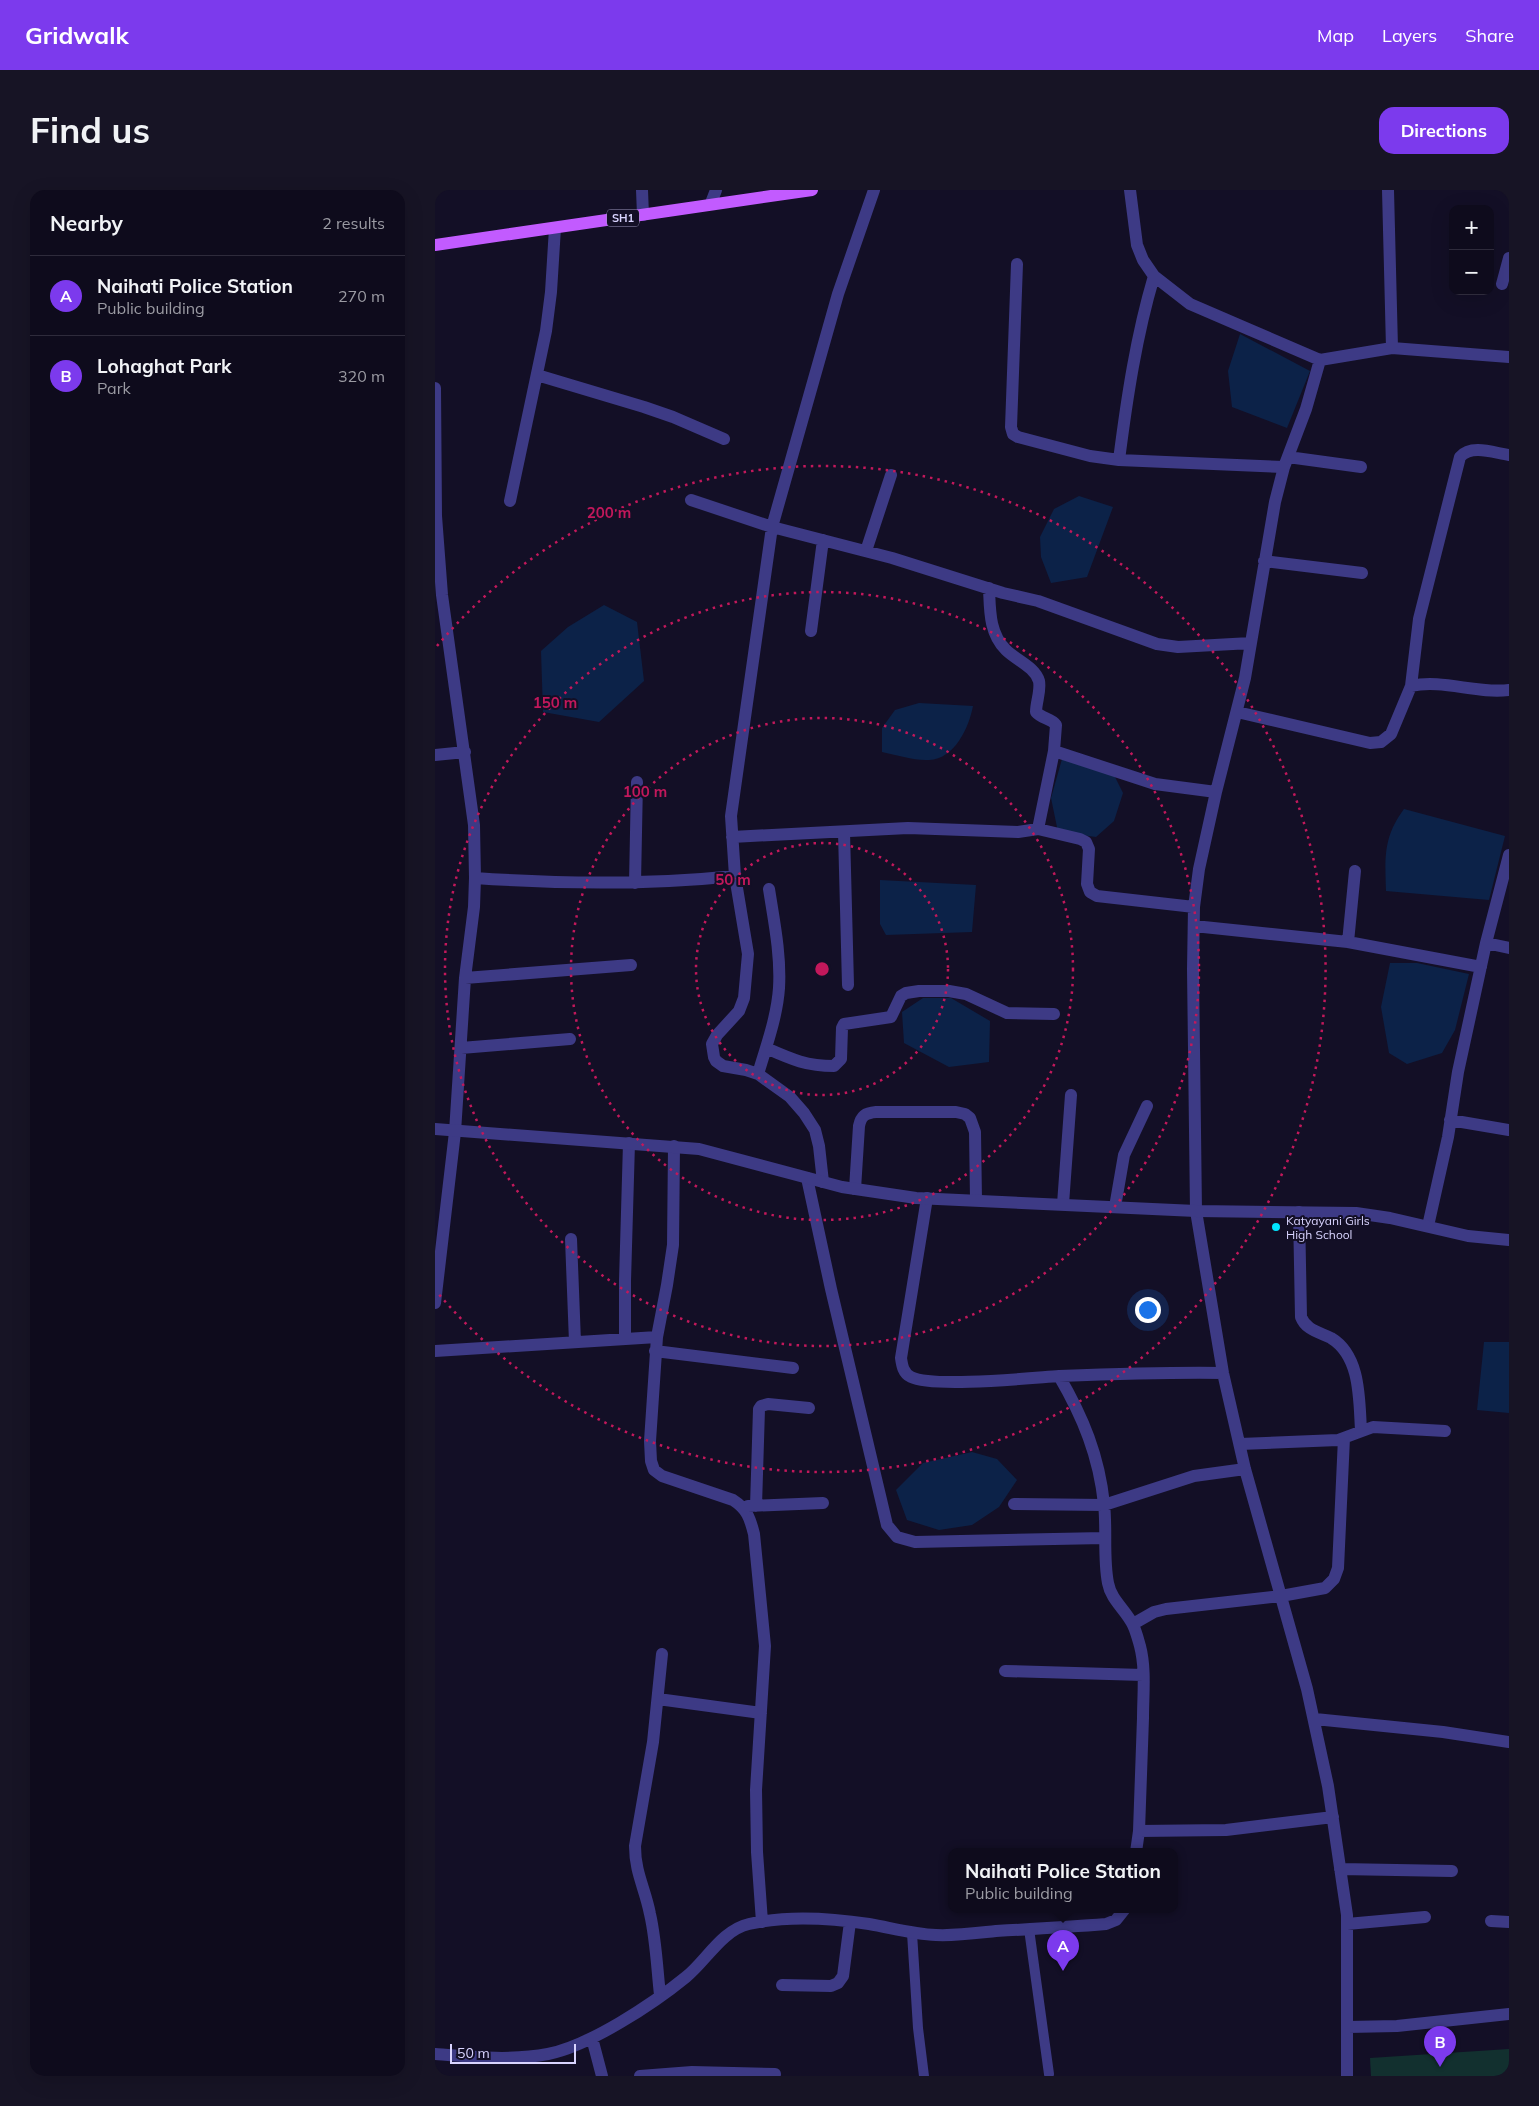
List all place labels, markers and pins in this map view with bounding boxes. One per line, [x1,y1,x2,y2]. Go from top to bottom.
centre of rings [813,960,831,978]
place label: Katyayani Girls High School [1286,1213,1370,1242]
marker: Katyayani Girls High School [1270,1221,1282,1233]
pin: A [1047,1930,1079,1971]
pin: B [1424,2026,1456,2067]

